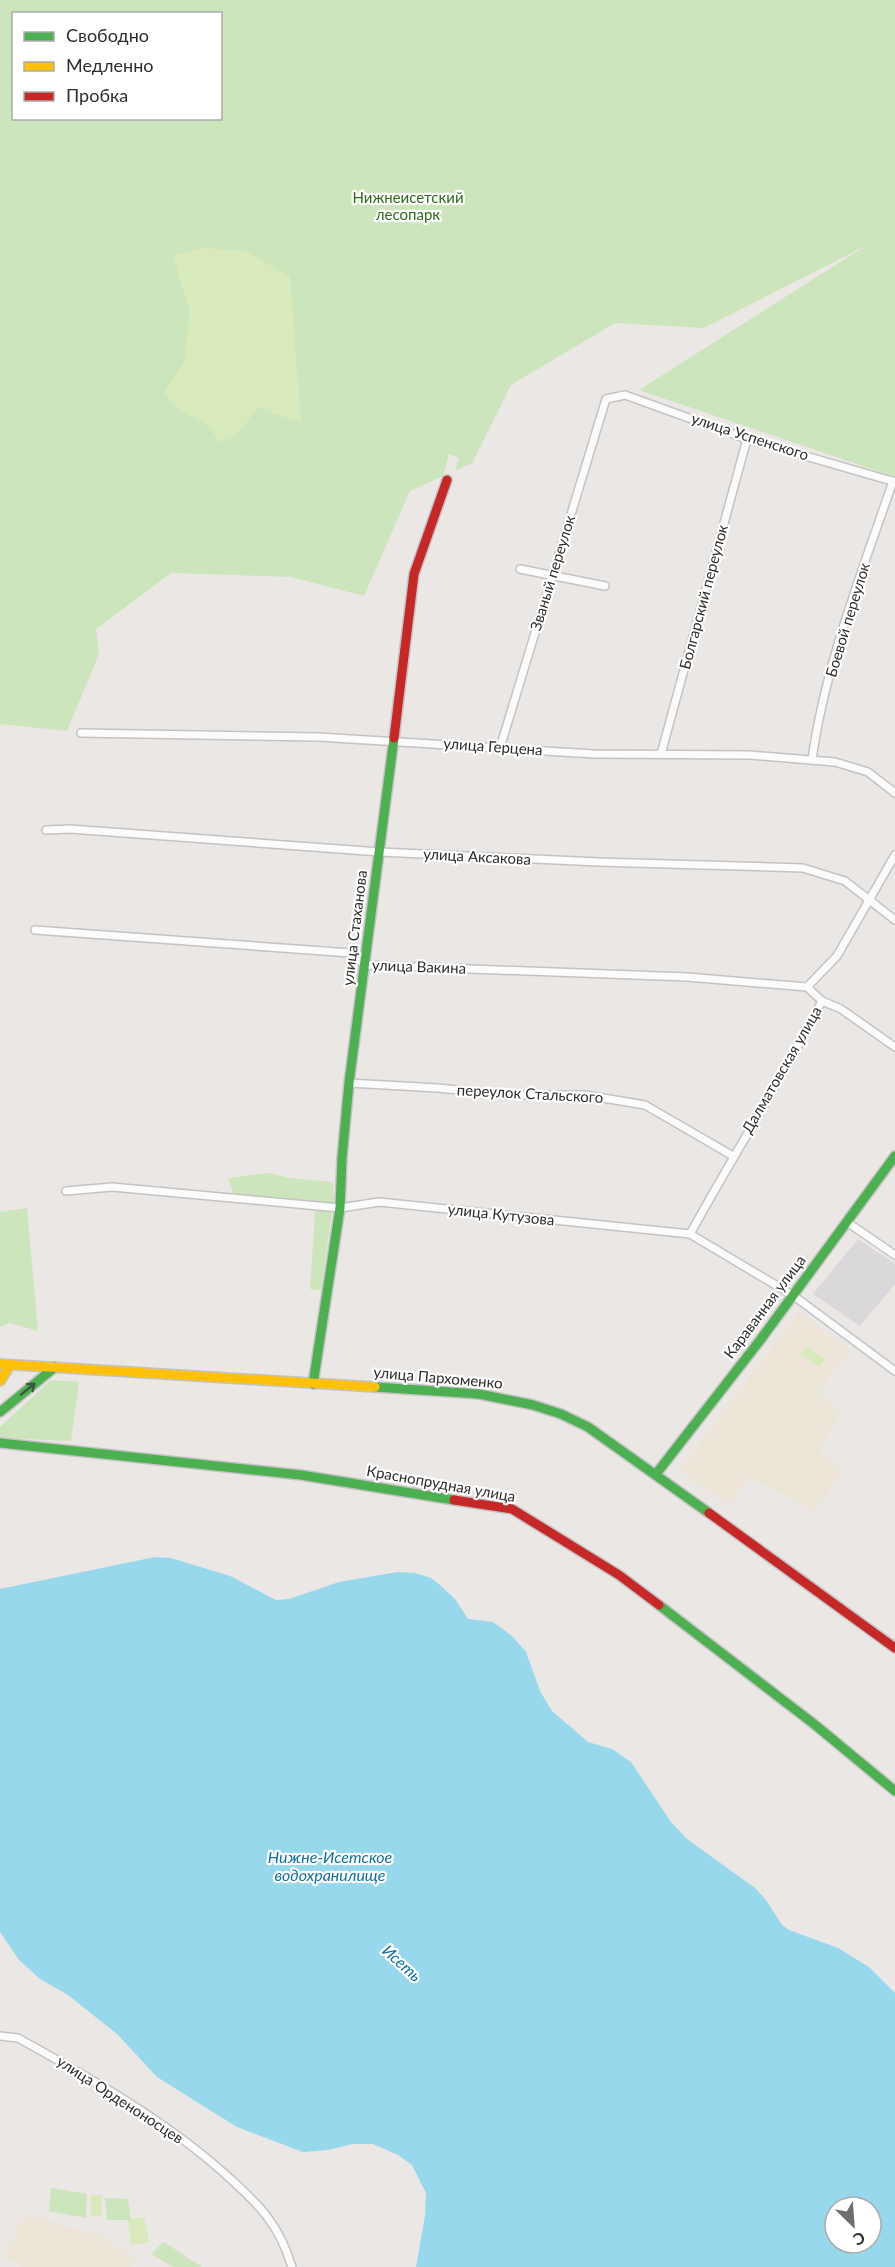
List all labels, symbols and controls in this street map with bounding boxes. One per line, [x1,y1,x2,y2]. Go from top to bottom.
legend [12,12,222,120]
text: Свободно [66,24,149,46]
text: Медленно [66,54,154,76]
text: Пробка [66,84,128,106]
park label: Нижнеисетский лесопарк [352,188,464,223]
street label: улица Успенского [689,409,811,464]
street label: Званый переулок [526,513,578,633]
street label: Болгарский переулок [675,522,731,671]
street label: Боевой переулок [821,560,873,679]
street label: улица Герцена [443,734,543,758]
street label: улица Аксакова [423,844,531,868]
street label: улица Стаханова [338,869,370,987]
street label: улица Вакина [372,955,466,977]
street label: Далматовская улица [737,1003,825,1136]
street label: переулок Стальского [456,1080,604,1106]
street label: улица Кутузова [447,1199,555,1229]
street label: Караванная улица [719,1251,809,1362]
street label: улица Пархоменко [373,1362,503,1392]
one-way arrow [19,1383,35,1396]
street label: Краснопрудная улица [365,1461,517,1505]
water label: Нижне-Исетское водохранилище [268,1847,393,1884]
water label: Исеть [379,1940,426,1985]
street label: улица Орденоносцев [54,2052,187,2147]
north arrow [823,2195,883,2255]
text: С [850,2228,868,2250]

